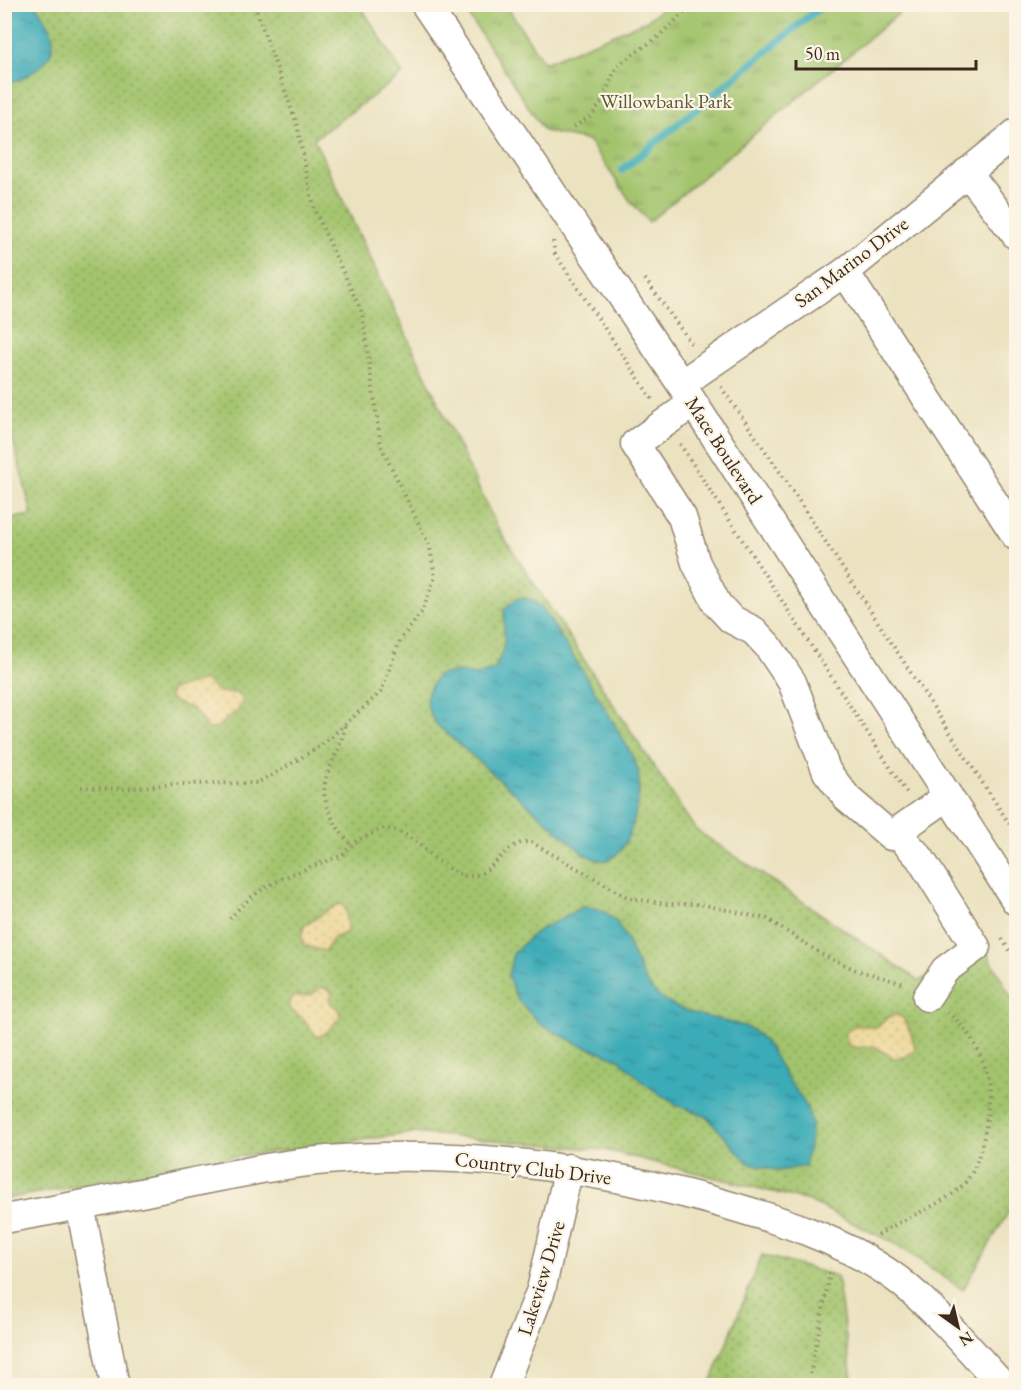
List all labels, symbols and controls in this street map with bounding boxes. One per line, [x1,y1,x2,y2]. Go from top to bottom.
scale bar [796,33,976,71]
text: 50 m [805,42,840,65]
park label: Willowbank Park [600,88,732,114]
street label: San Marino Drive [789,211,913,313]
street label: Mace Boulevard [680,391,769,509]
street label: Country Club Drive [453,1146,613,1191]
street label: Lakeview Drive [511,1217,571,1339]
north arrow [928,1297,988,1357]
text: N [955,1327,977,1351]

